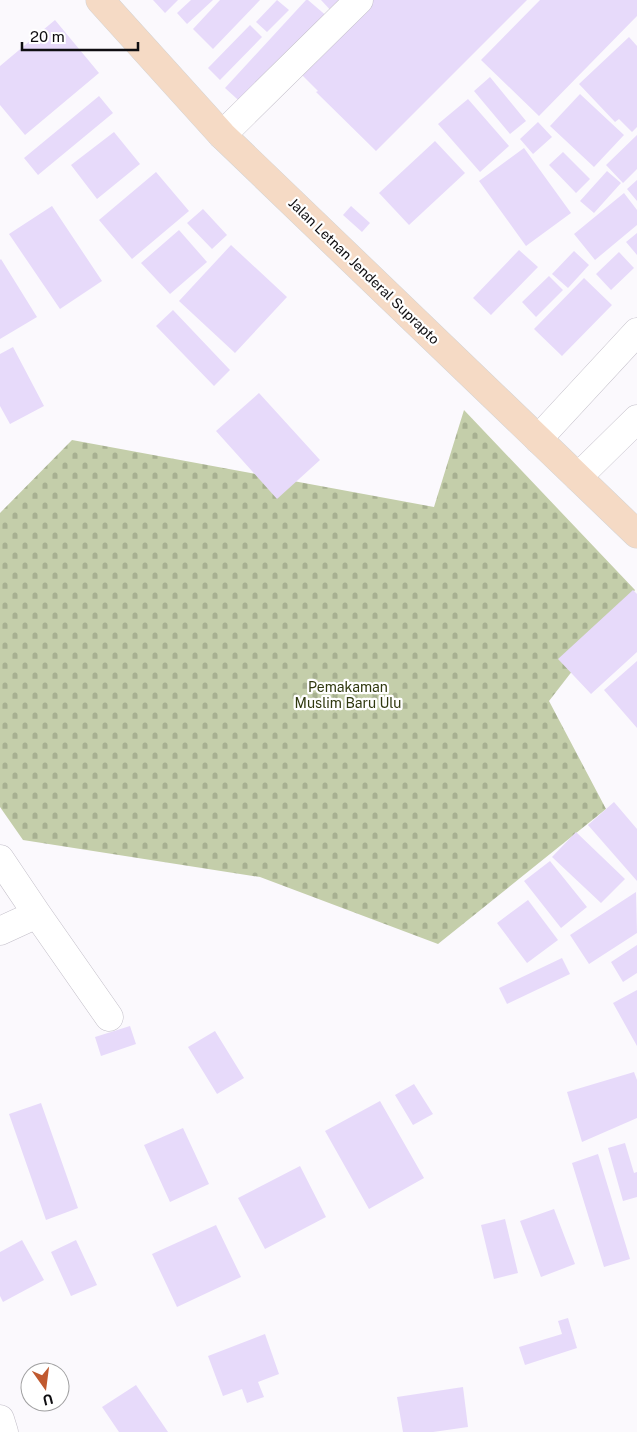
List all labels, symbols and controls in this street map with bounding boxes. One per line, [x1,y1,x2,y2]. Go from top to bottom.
scale bar [22,20,139,52]
text: 20 m [30,28,65,45]
street label: Jalan Letnan Jenderal Suprapto [285,195,443,347]
park label: Pemakaman Muslim Baru Ulu [295,679,401,711]
north arrow [20,1362,70,1412]
text: U [41,1391,55,1409]

